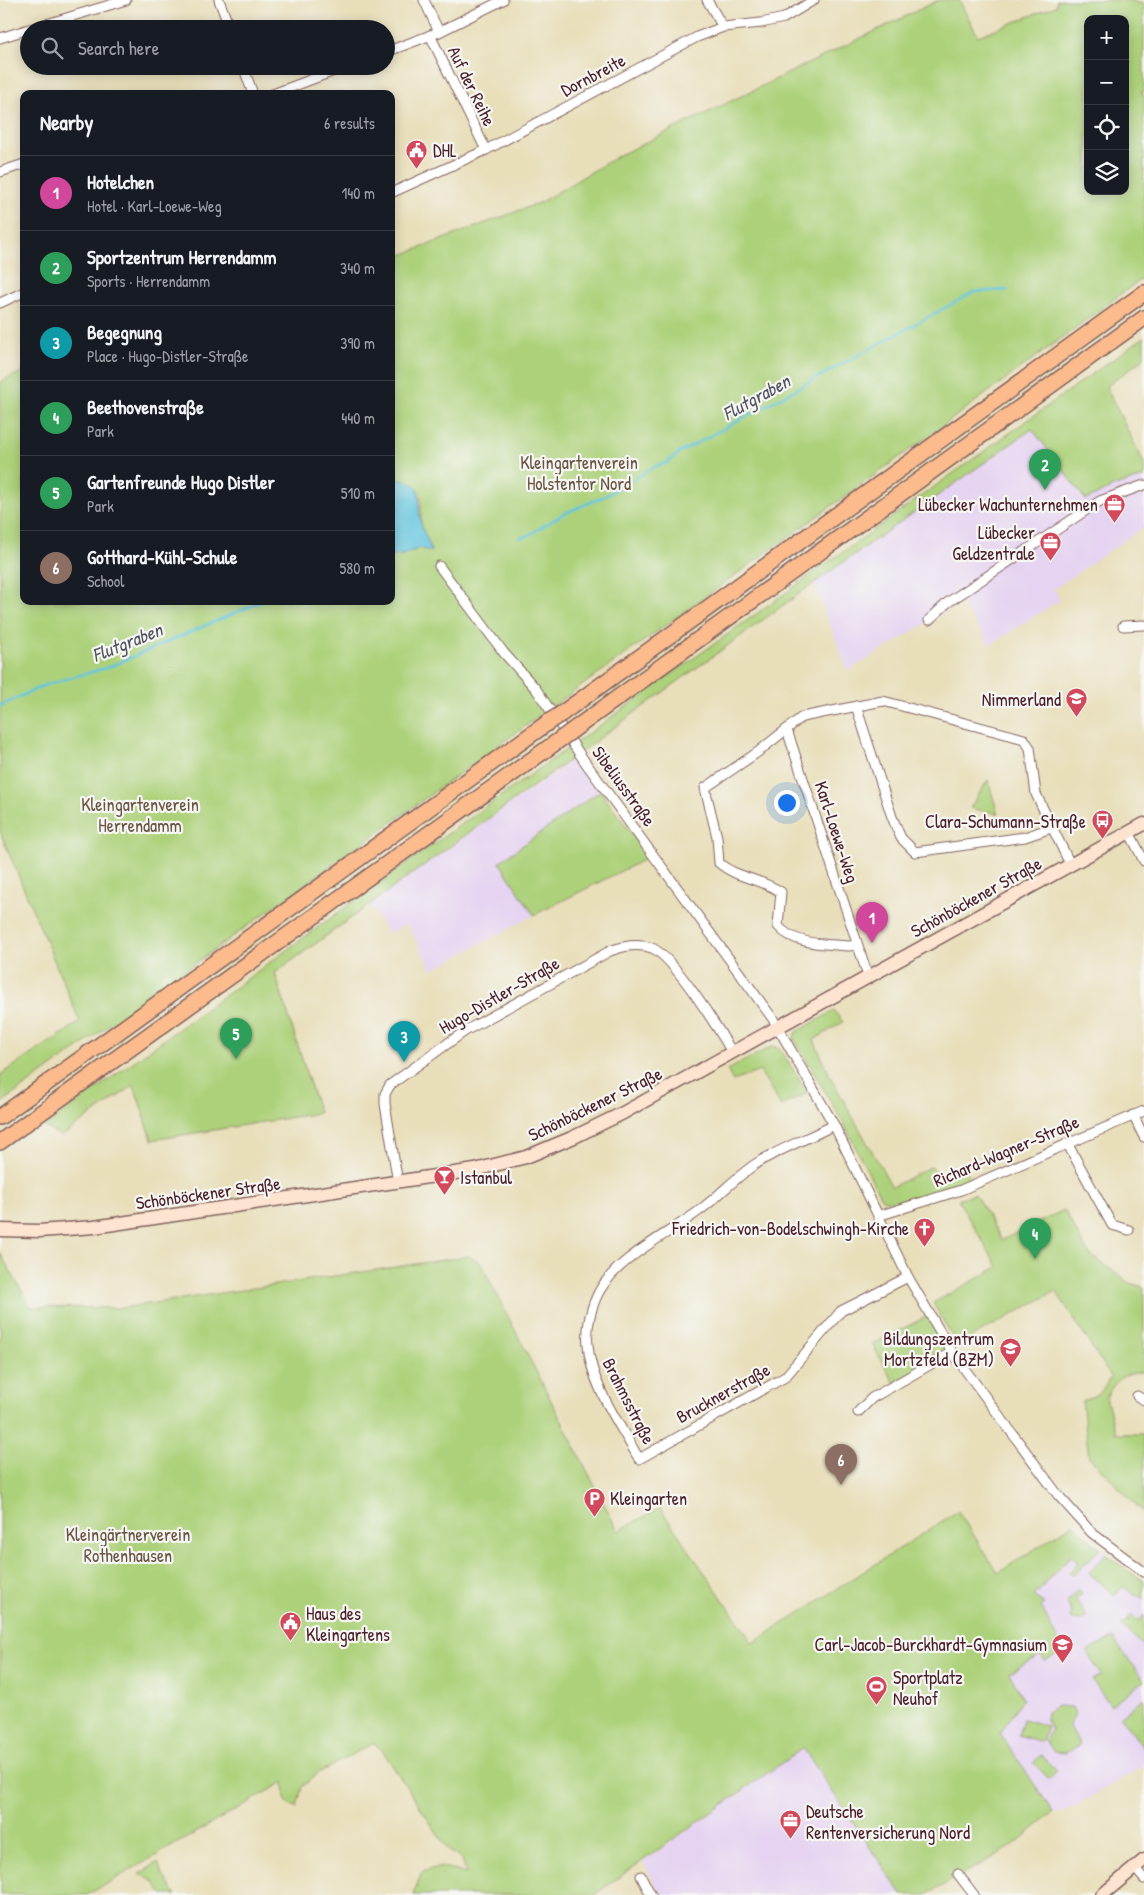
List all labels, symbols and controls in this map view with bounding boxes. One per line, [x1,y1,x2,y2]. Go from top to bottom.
map controls [1084,15,1129,195]
button: + [1084,15,1129,60]
search box [20,20,395,75]
icon: search [38,34,66,62]
text: Search here [78,35,159,61]
street label: Auf der Reihe [442,42,502,130]
street label: Dornbreite [556,48,630,102]
button: − [1084,60,1129,105]
button: locate [1084,105,1129,150]
text: Nearby [40,108,93,137]
text: 6 results [324,112,375,134]
public building icon: DHL [405,138,429,169]
place label: DHL [433,138,457,163]
button: layers [1084,150,1129,195]
text: Hotelchen [87,169,154,195]
text: 1 [53,182,59,204]
text: 140 m [341,182,375,204]
text: Hotel · Karl-Loewe-Weg [87,195,222,217]
text: Sportzentrum Herrendamm [87,244,276,270]
text: 2 [52,257,60,279]
text: 340 m [340,257,375,279]
text: Sports · Herrendamm [87,270,210,292]
text: Begegnung [87,319,162,345]
text: 3 [52,332,60,354]
text: 390 m [340,332,375,354]
text: Place · Hugo-Distler-Straße [87,345,249,367]
water label: Flutgraben [718,367,796,426]
text: Beethovenstraße [87,394,204,420]
text: 4 [53,407,59,429]
text: 440 m [341,407,375,429]
text: Park [87,420,114,442]
pin: 2 [1029,449,1061,490]
park label: Kleingartenverein Holstentor Nord [520,450,638,496]
text: Gartenfreunde Hugo Distler [87,469,275,495]
text: 5 [53,482,59,504]
text: 510 m [341,482,375,504]
place label: Lübecker Wachunternehmen [918,492,1098,517]
office icon: Lübecker Wachunternehmen [1102,492,1126,523]
text: Park [87,495,114,517]
place label: Lübecker Geldzentrale [952,520,1035,566]
office icon: Lübecker Geldzentrale [1039,530,1063,561]
text: Gotthard-Kühl-Schule [87,544,237,570]
text: 6 [53,557,59,579]
text: 580 m [340,557,375,579]
text: School [87,570,124,592]
water label: Flutgraben [88,616,167,668]
place label: Nimmerland [982,687,1061,712]
school or university icon: Nimmerland [1065,687,1089,718]
street label: Sibeliusstraße [586,741,662,831]
street label: Karl-Loewe-Weg [809,778,865,886]
your location [774,790,800,816]
park label: Kleingartenverein Herrendamm [81,792,199,838]
place label: Clara-Schumann-Straße [925,809,1086,834]
bus stop icon: Clara-Schumann-Straße [1090,809,1114,840]
street label: Schönböckener Straße [906,851,1046,943]
pin: 1 [856,902,888,943]
street label: Hugo-Distler-Straße [434,950,564,1040]
pin: 5 [220,1018,252,1059]
pin: 3 [388,1021,420,1062]
street label: Schönböckener Straße [524,1061,666,1147]
street label: Richard-Wagner-Straße [929,1109,1083,1193]
bar icon: Istanbul [432,1165,456,1196]
place label: Istanbul [460,1165,512,1190]
street label: Schönböckener Straße [134,1170,282,1216]
place label: Friedrich-von-Bodelschwingh-Kirche [671,1216,909,1241]
church icon: Friedrich-von-Bodelschwingh-Kirche [913,1216,937,1247]
pin: 4 [1019,1218,1051,1259]
place label: Bildungszentrum Mortzfeld (BZM) [883,1326,994,1372]
school or university icon: Bildungszentrum Mortzfeld (BZM) [998,1336,1022,1367]
street label: Brahmsstraße [597,1354,661,1448]
street label: Brucknerstraße [672,1357,774,1429]
pin: 6 [825,1444,857,1485]
parking icon: Kleingarten [582,1486,606,1517]
place label: Kleingarten [610,1486,687,1511]
park label: Kleingärtnerverein Rothenhausen [66,1522,190,1568]
place label: Haus des Kleingartens [306,1601,390,1647]
public building icon: Haus des Kleingartens [278,1611,302,1642]
place label: Carl-Jacob-Burckhardt-Gymnasium [815,1632,1047,1657]
school or university icon: Carl-Jacob-Burckhardt-Gymnasium [1051,1632,1075,1663]
place label: Sportplatz Neuhof [893,1665,963,1711]
sports icon: Sportplatz Neuhof [865,1675,889,1706]
place label: Deutsche Rentenversicherung Nord [806,1799,970,1845]
office icon: Deutsche Rentenversicherung Nord [778,1809,802,1840]

